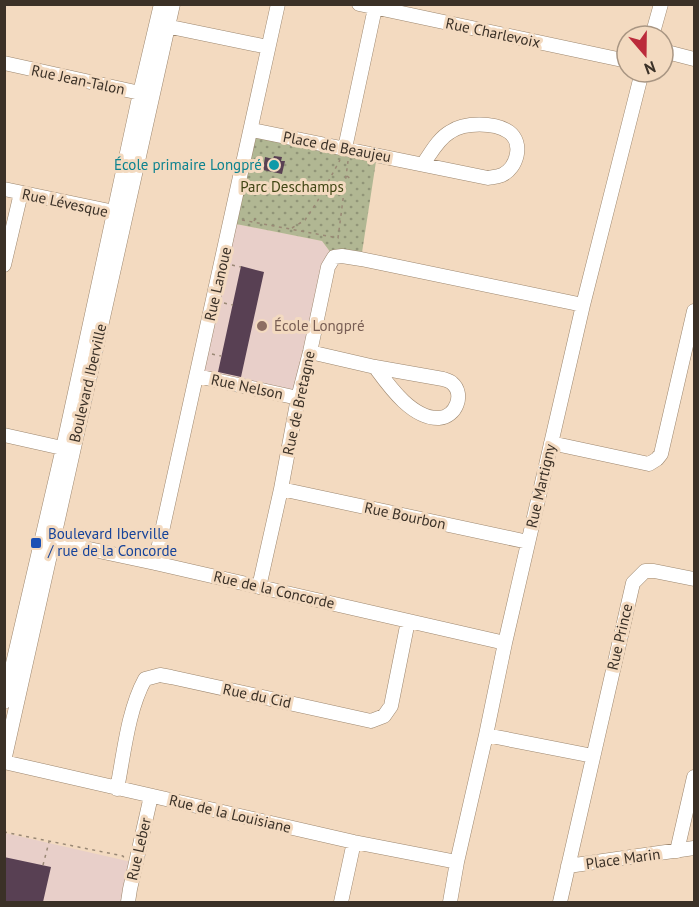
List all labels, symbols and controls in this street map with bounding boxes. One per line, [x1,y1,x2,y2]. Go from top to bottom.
street label: Rue Charlevoix [444,13,542,52]
north arrow [615,24,675,84]
text: N [642,57,658,79]
street label: Rue Jean-Talon [30,60,127,99]
street label: Place de Beaujeu [282,127,393,166]
place label: École primaire Longpré [114,155,262,174]
marker: École primaire Longpré [267,158,281,172]
park label: Parc Deschamps [240,177,344,196]
street label: Rue Lévesque [20,184,110,221]
street label: Rue Lanoue [200,245,235,323]
place label: École Longpré [274,316,365,335]
marker: École Longpré [255,319,269,333]
street label: Boulevard Iberville [65,322,110,444]
street label: Rue de Bretagne [278,349,319,457]
street label: Rue Nelson [209,370,285,403]
street label: Rue Martigny [522,442,559,530]
street label: Rue Bourbon [363,498,448,533]
place label: Boulevard Iberville / rue de la Concorde [47,524,177,560]
marker: Boulevard Iberville / rue de la Concorde [29,536,43,550]
street label: Rue de la Concorde [212,566,336,613]
street label: Rue Prince [603,602,636,672]
street label: Rue du Cid [221,679,293,712]
street label: Rue de la Louisiane [167,790,293,837]
street label: Rue Leber [122,816,155,882]
street label: Place Marin [585,844,661,873]

